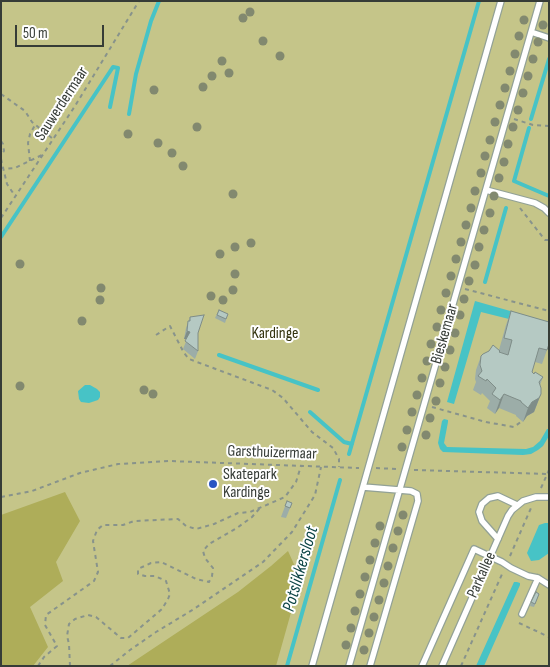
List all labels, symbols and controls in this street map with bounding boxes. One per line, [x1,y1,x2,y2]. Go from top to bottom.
scale bar [18,15,106,47]
text: 50 m [23,24,48,43]
street label: Sauwerdermaar [31,63,93,145]
street label: Bieskemaar [427,302,463,366]
park label: Kardinge [252,324,298,344]
street label: Garsthuizermaar [227,442,317,464]
place label: Skatepark Kardinge [223,465,277,503]
marker: Skatepark Kardinge [207,478,219,490]
water label: Potslikkersloot [278,524,324,614]
street label: Parkallee [463,549,501,601]

